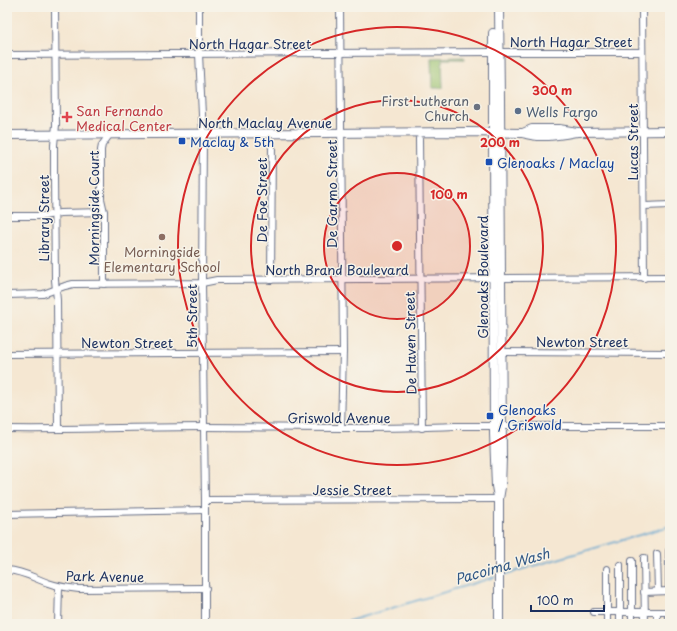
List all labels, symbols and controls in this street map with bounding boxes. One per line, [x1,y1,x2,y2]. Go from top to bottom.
street label: North Hagar Street [510,32,632,51]
street label: North Hagar Street [189,34,311,53]
text: 300 m [532,81,572,99]
place label: First Lutheran Church [381,91,469,125]
place label: San Fernando Medical Center [76,101,172,135]
marker: First Lutheran Church [472,102,482,112]
place label: Wells Fargo [526,102,598,121]
street label: Lucas Street [623,103,642,181]
marker: Wells Fargo [513,106,523,116]
marker: San Fernando Medical Center [61,111,73,123]
street label: North Maclay Avenue [198,113,332,132]
place label: Maclay & 5th [190,132,274,151]
text: 200 m [480,133,520,151]
marker: Maclay & 5th [177,136,187,146]
street label: De Garmo Street [322,140,341,248]
street label: Morningside Court [84,150,103,266]
place label: Glenoaks / Maclay [497,153,615,172]
marker: Glenoaks / Maclay [484,157,494,167]
street label: De Foe Street [252,158,271,243]
street label: Library Street [34,175,53,261]
text: 100 m [430,185,468,203]
street label: Glenoaks Boulevard [473,215,492,339]
marker: Morningside Elementary School [157,232,167,242]
centre of rings [390,239,404,253]
place label: Morningside Elementary School [103,242,221,276]
street label: North Brand Boulevard [265,260,409,279]
street label: 5th Street [182,284,201,348]
street label: De Haven Street [400,291,420,395]
street label: Newton Street [536,332,628,351]
street label: Newton Street [81,333,173,352]
place label: Glenoaks / Griswold [498,400,562,434]
street label: Griswold Avenue [287,408,391,427]
marker: Glenoaks / Griswold [485,411,495,421]
street label: Jessie Street [313,480,391,499]
water label: Pacoima Wash [452,542,553,590]
street label: Park Avenue [66,566,144,586]
scale bar [531,587,604,613]
text: 100 m [537,591,574,609]

